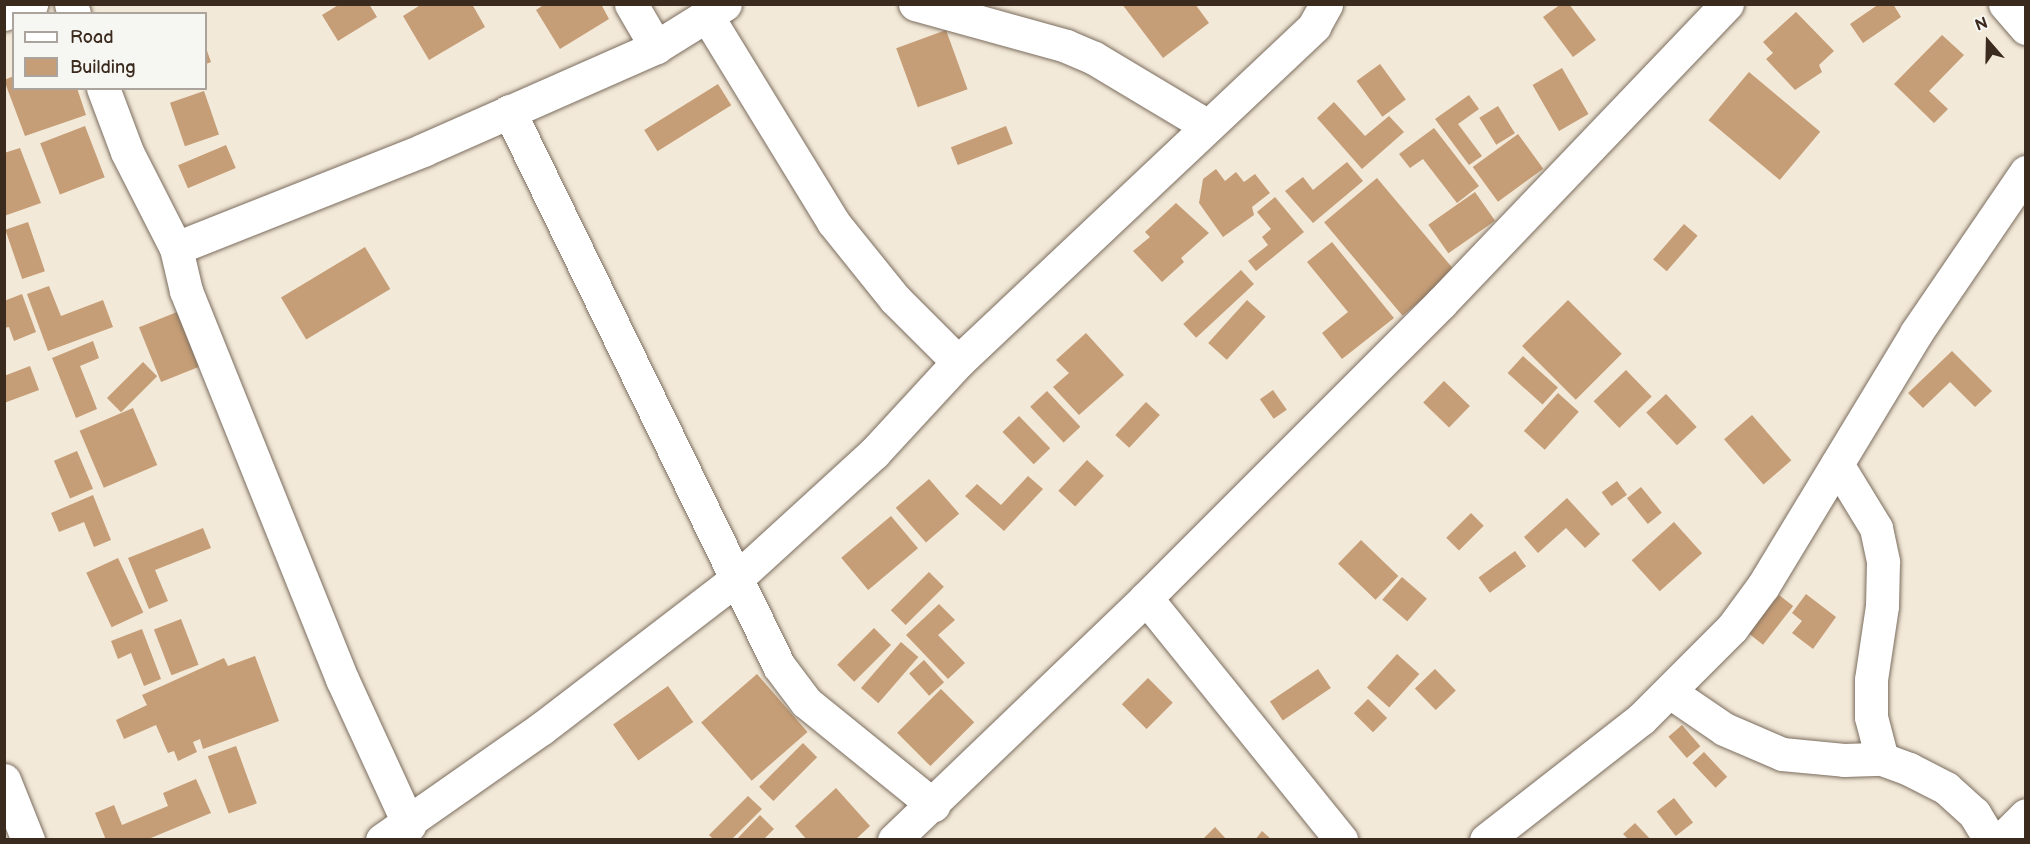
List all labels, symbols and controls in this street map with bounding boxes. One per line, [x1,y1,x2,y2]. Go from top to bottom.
legend [12,12,207,90]
north arrow [1958,12,2018,72]
text: N [1973,14,1991,36]
text: Road [70,27,114,48]
text: Building [70,57,136,78]

